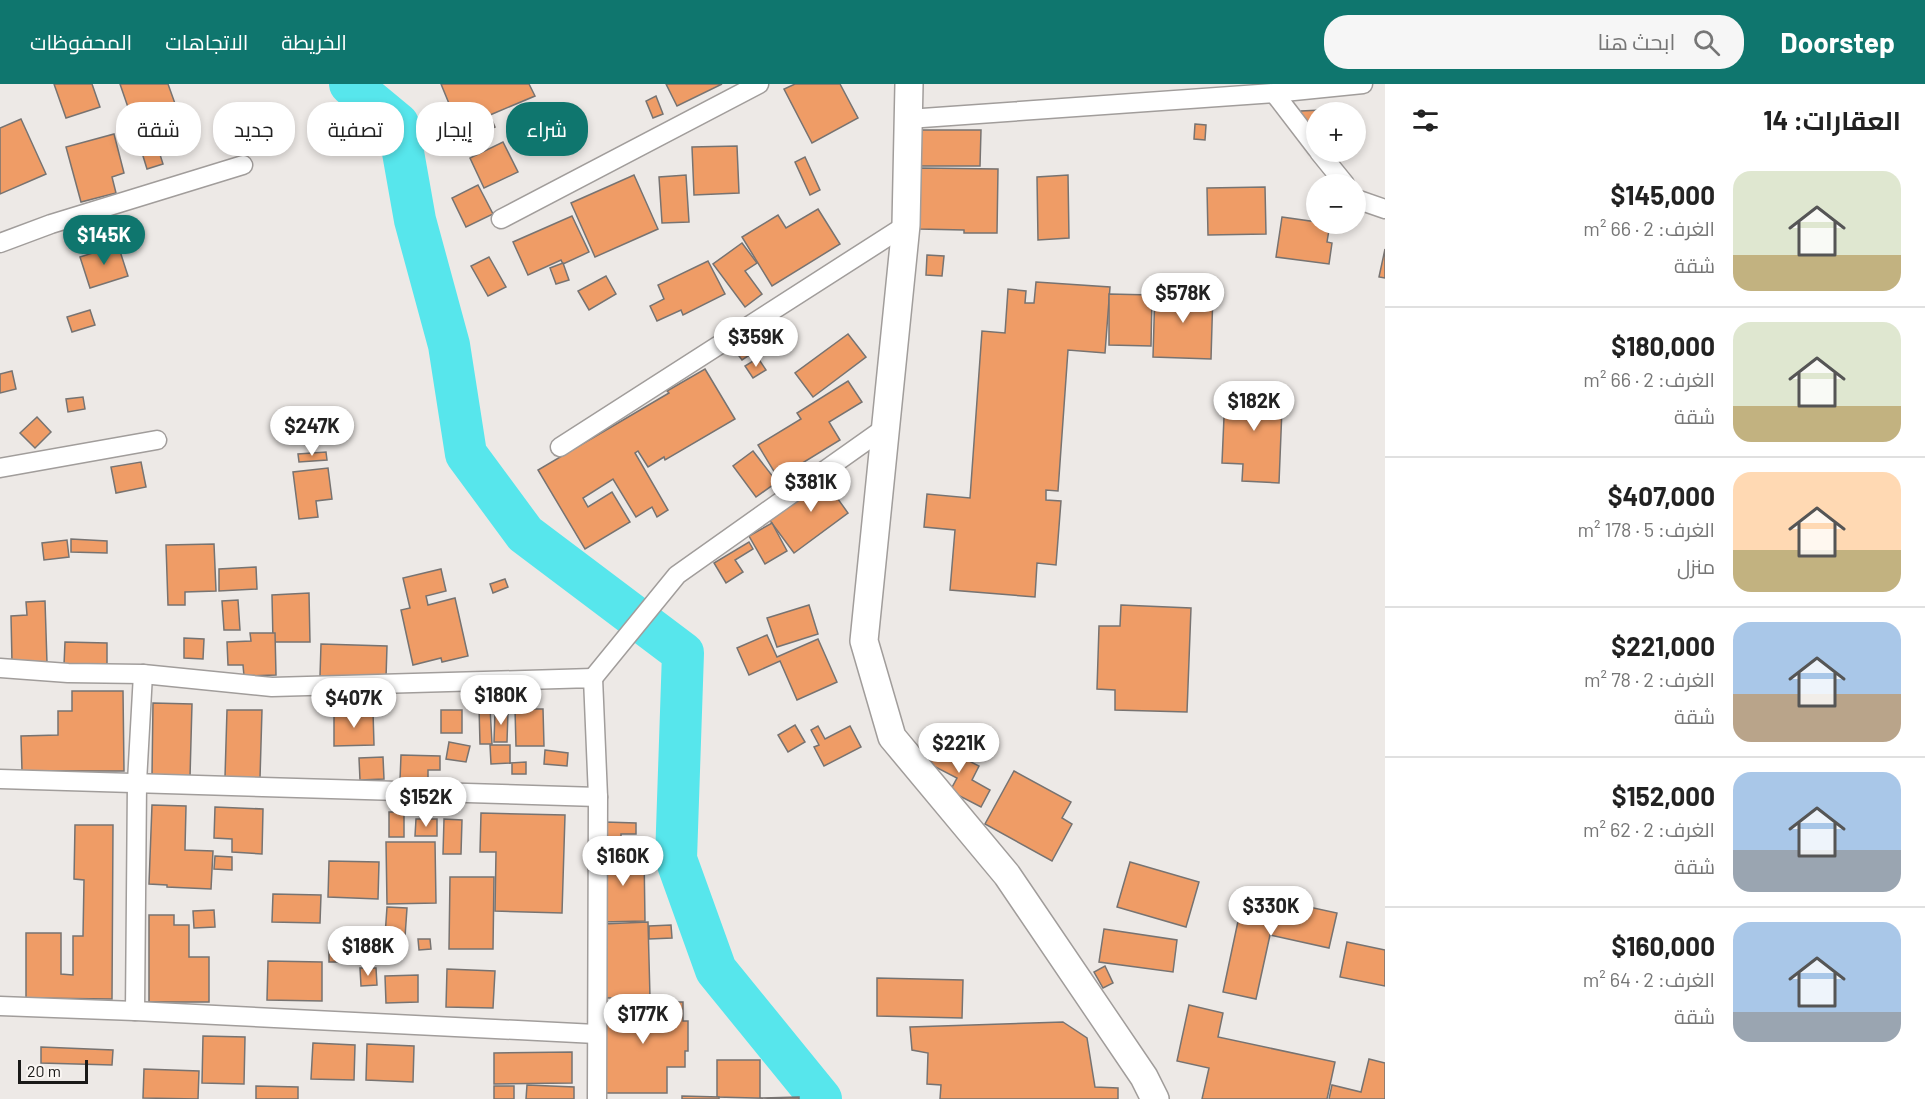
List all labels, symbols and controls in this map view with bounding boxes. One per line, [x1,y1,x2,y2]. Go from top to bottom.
search box [1324,15,1744,69]
text: Doorstep [1780,25,1895,59]
icon: search [1690,26,1723,59]
text: ابحث هنا [1597,28,1675,54]
text: المحفوظات [30,29,132,54]
text: الاتجاهات [165,29,248,54]
text: الخريطة [281,29,347,54]
chip: شقة [116,102,201,156]
chip: جديد [213,102,295,156]
chip: تصفية [307,102,404,156]
chip: إيجار [416,102,494,156]
chip: شراء [506,102,588,156]
map controls [1306,102,1366,234]
button: + [1306,102,1366,162]
icon: filters [1409,104,1442,137]
text: العقارات: 14 [1763,104,1901,135]
button: − [1306,174,1366,234]
text: $145,000 [1611,179,1715,210]
icon: home [1781,195,1853,267]
pin: $145K [62,215,146,266]
text: الغرف: 2 · 66 m² [1583,216,1715,240]
text: $145K [77,222,131,246]
text: شقة [1674,253,1715,277]
pin: $578K [1141,273,1225,324]
text: $578K [1155,280,1211,304]
pin: $359K [714,317,798,368]
text: $359K [728,324,784,348]
text: $180,000 [1611,330,1715,361]
icon: home [1781,346,1853,418]
text: الغرف: 2 · 66 m² [1583,367,1715,391]
pin: $182K [1212,381,1296,432]
text: $182K [1227,388,1281,412]
text: شقة [1674,404,1715,428]
pin: $247K [270,406,354,457]
text: $247K [284,413,340,437]
pin: $381K [769,462,853,513]
text: $381K [785,469,837,493]
text: $407,000 [1608,480,1715,511]
icon: home [1781,496,1853,568]
text: الغرف: 5 · 178 m² [1578,517,1715,541]
text: منزل [1677,554,1715,578]
text: $221,000 [1611,630,1715,661]
icon: home [1781,646,1853,718]
text: الغرف: 2 · 78 m² [1584,667,1715,691]
pin: $180K [459,675,543,726]
pin: $407K [312,678,396,729]
text: $180K [474,682,528,706]
text: $407K [325,685,383,709]
text: شقة [1674,704,1715,728]
pin: $221K [917,723,1001,774]
text: $221K [932,730,986,754]
pin: $152K [384,777,468,828]
text: $152,000 [1612,780,1715,811]
text: $152K [399,784,453,808]
icon: home [1781,796,1853,868]
text: الغرف: 2 · 62 m² [1583,817,1715,841]
pin: $160K [581,836,665,887]
text: $160K [596,843,650,867]
text: شقة [1674,854,1715,878]
pin: $330K [1229,886,1313,937]
text: $330K [1243,893,1299,917]
pin: $188K [326,926,410,977]
text: $160,000 [1611,930,1715,961]
text: $188K [342,933,394,957]
icon: home [1781,946,1853,1018]
text: الغرف: 2 · 64 m² [1583,967,1715,991]
pin: $177K [601,994,685,1045]
text: $177K [618,1001,668,1025]
text: شقة [1674,1004,1715,1028]
scale bar [18,1057,88,1084]
text: 20 m [27,1061,61,1080]

